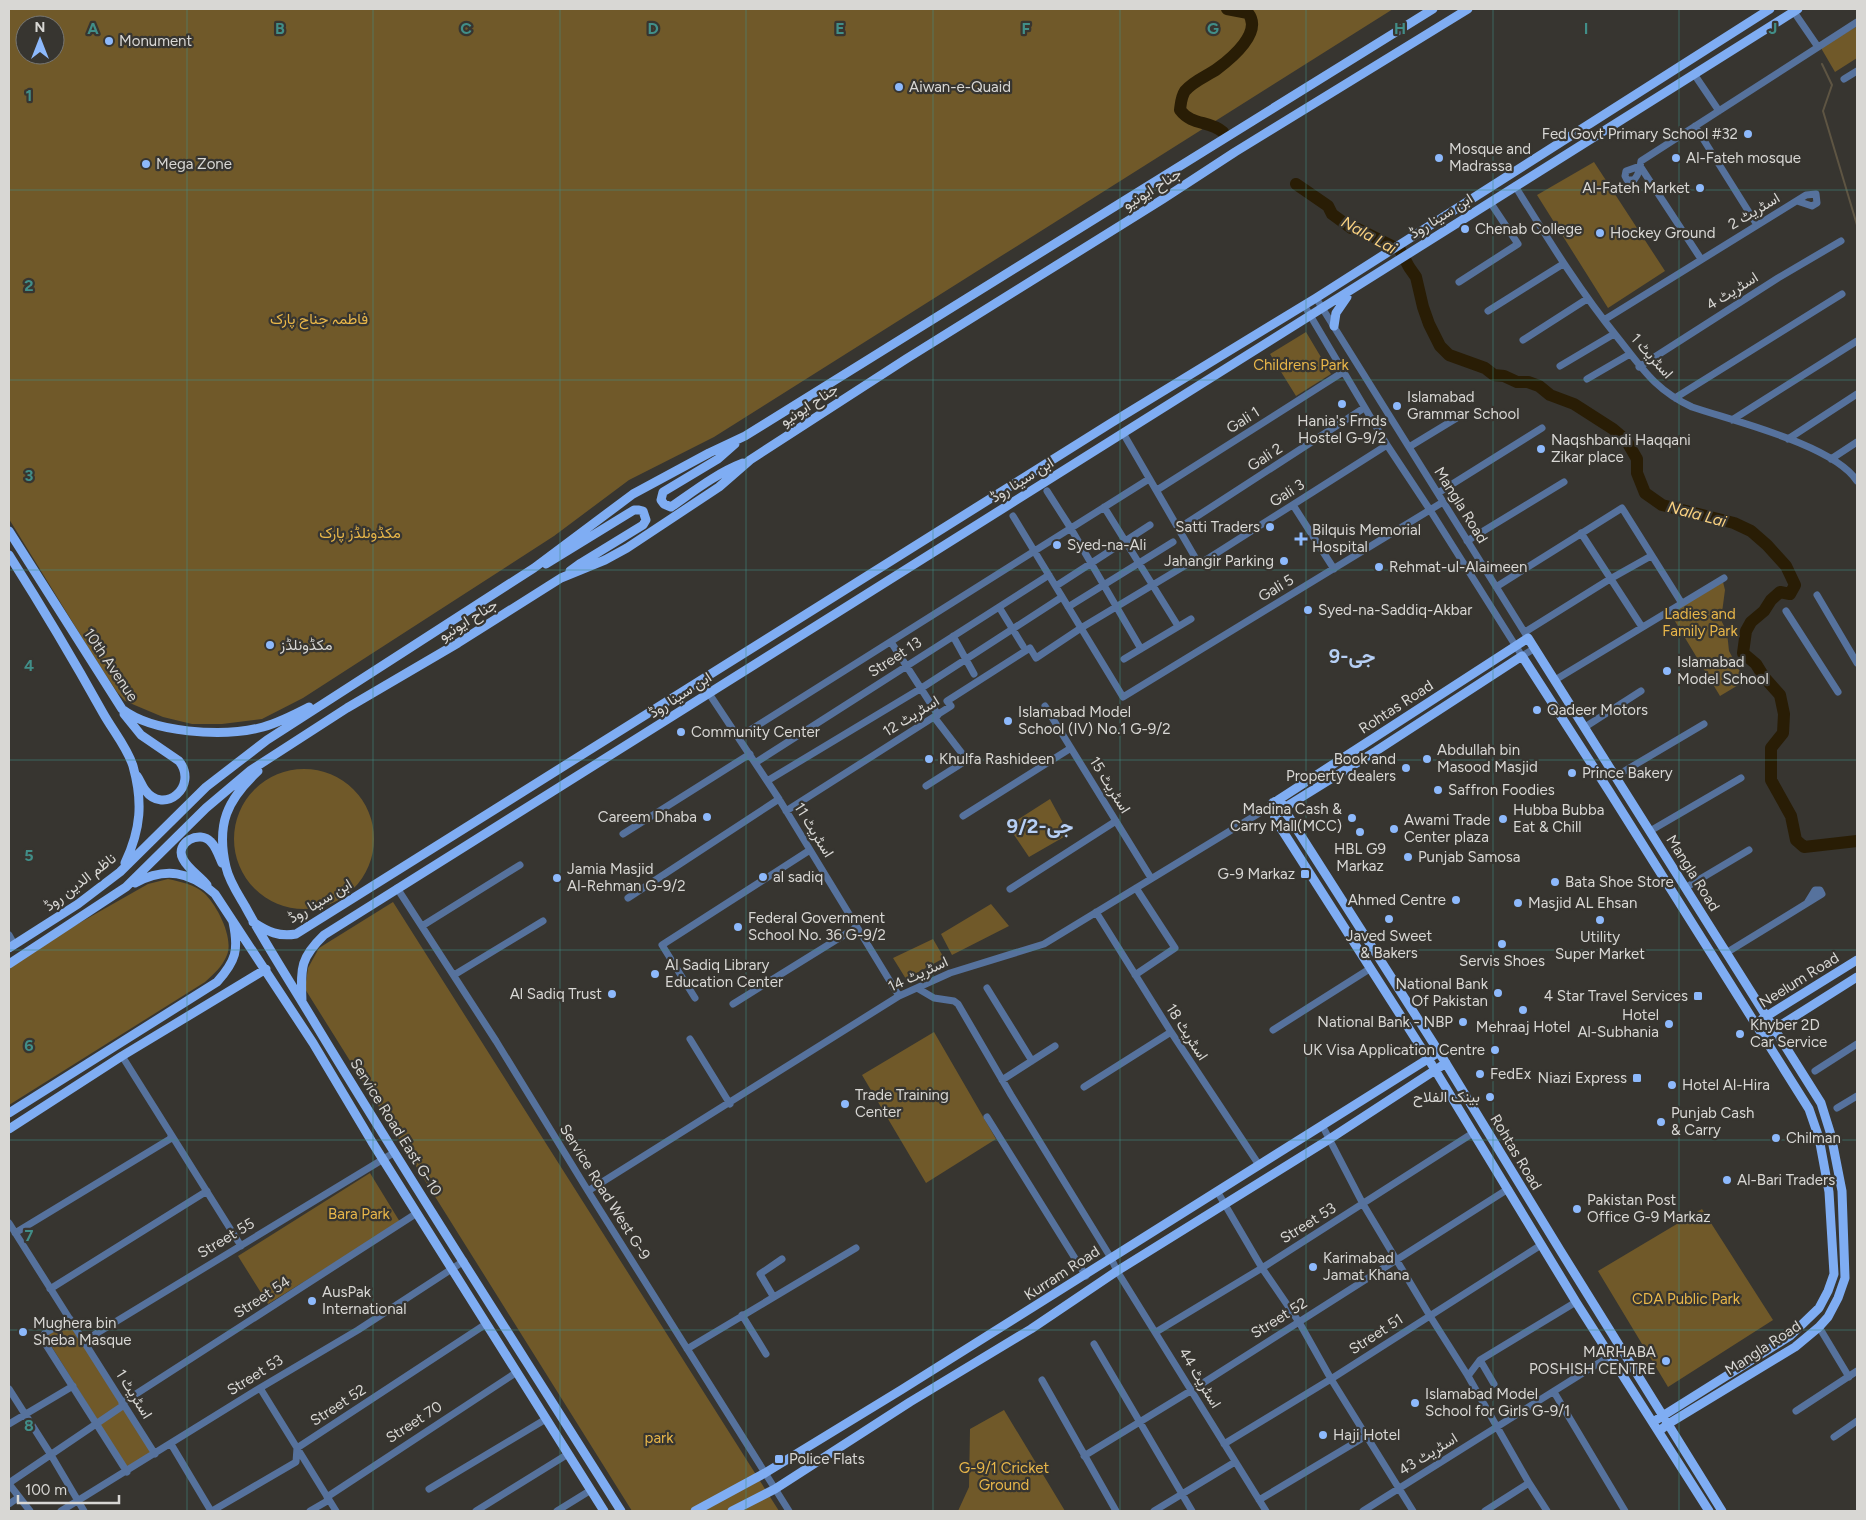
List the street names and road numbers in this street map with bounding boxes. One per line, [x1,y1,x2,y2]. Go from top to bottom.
street label: جناح ایونیو [1119,164,1186,216]
street label: اسٹریٹ 2 [1725,189,1783,233]
street label: ابن سینا روڈ [1406,190,1476,243]
street label: اسٹریٹ 4 [1703,268,1761,314]
street label: اسٹریٹ 1 [1627,330,1677,382]
street label: جناح ایونیو [777,380,843,432]
street label: Gali 1 [1223,403,1263,437]
street label: Gali 2 [1244,439,1286,475]
street label: ابن سینا روڈ [987,454,1057,507]
street label: Mangla Road [1430,463,1492,547]
street label: Gali 3 [1266,475,1308,511]
street label: Gali 5 [1255,570,1297,606]
street label: جناح ایونیو [435,595,502,647]
street label: 10th Avenue [80,625,142,705]
street label: Street 13 [865,633,925,681]
street label: ابن سینا روڈ [645,668,715,723]
street label: Rohtas Road [1355,676,1437,738]
street label: اسٹریٹ 12 [879,692,943,740]
street label: اسٹریٹ 15 [1086,753,1134,817]
street label: اسٹریٹ 11 [790,799,838,861]
street label: Mangla Road [1662,831,1724,915]
street label: ناظم الدین روڈ [40,849,120,916]
street label: ابن سینا روڈ [285,875,356,928]
street label: Neelum Road [1756,948,1842,1012]
street label: اسٹریٹ 14 [885,952,951,996]
street label: اسٹریٹ 18 [1162,1000,1212,1064]
street label: Service Road East G-10 [346,1055,446,1199]
street label: Rohtas Road [1486,1111,1546,1193]
street label: Service Road West G-9 [556,1121,654,1263]
street label: Street 53 [1277,1199,1339,1247]
street label: Street 55 [194,1214,258,1262]
street label: Kurram Road [1021,1242,1103,1304]
street label: Street 54 [230,1272,294,1322]
street label: Street 52 [1248,1294,1310,1342]
street label: Street 51 [1346,1310,1406,1358]
street label: Mangla Road [1722,1317,1804,1379]
street label: اسٹریٹ 44 [1175,1345,1225,1411]
street label: Street 53 [224,1351,286,1399]
street label: اسٹریٹ 1 [112,1366,156,1422]
street label: Street 52 [307,1380,369,1430]
street label: Street 70 [383,1397,445,1447]
street label: اسٹریٹ 43 [1395,1429,1461,1479]

